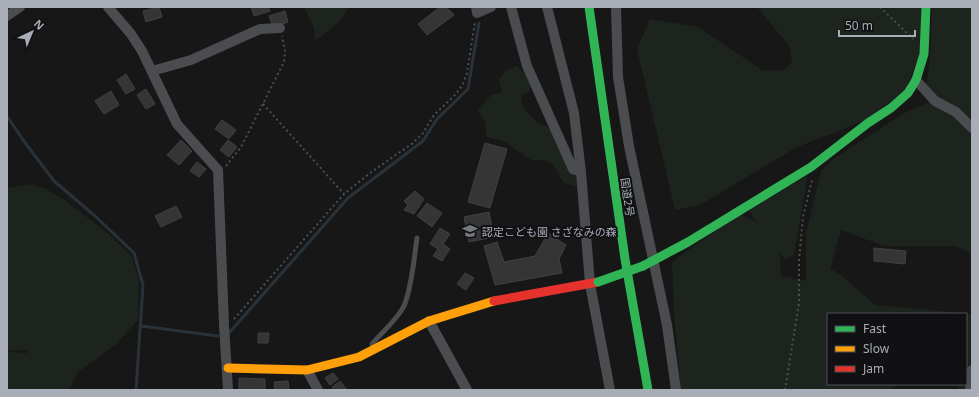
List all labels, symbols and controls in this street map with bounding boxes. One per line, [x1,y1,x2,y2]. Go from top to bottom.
north arrow [12,12,52,52]
scale bar [839,12,915,38]
text: N [31,16,48,33]
text: 50 m [845,17,873,34]
street label: 国道2号 [618,176,638,218]
school or university icon: 認定こども園 さざなみの森 [461,222,479,240]
place label: 認定こども園 さざなみの森 [482,224,617,239]
legend [827,313,967,385]
text: Fast [863,320,887,337]
text: Slow [863,340,890,357]
text: Jam [862,360,884,377]

